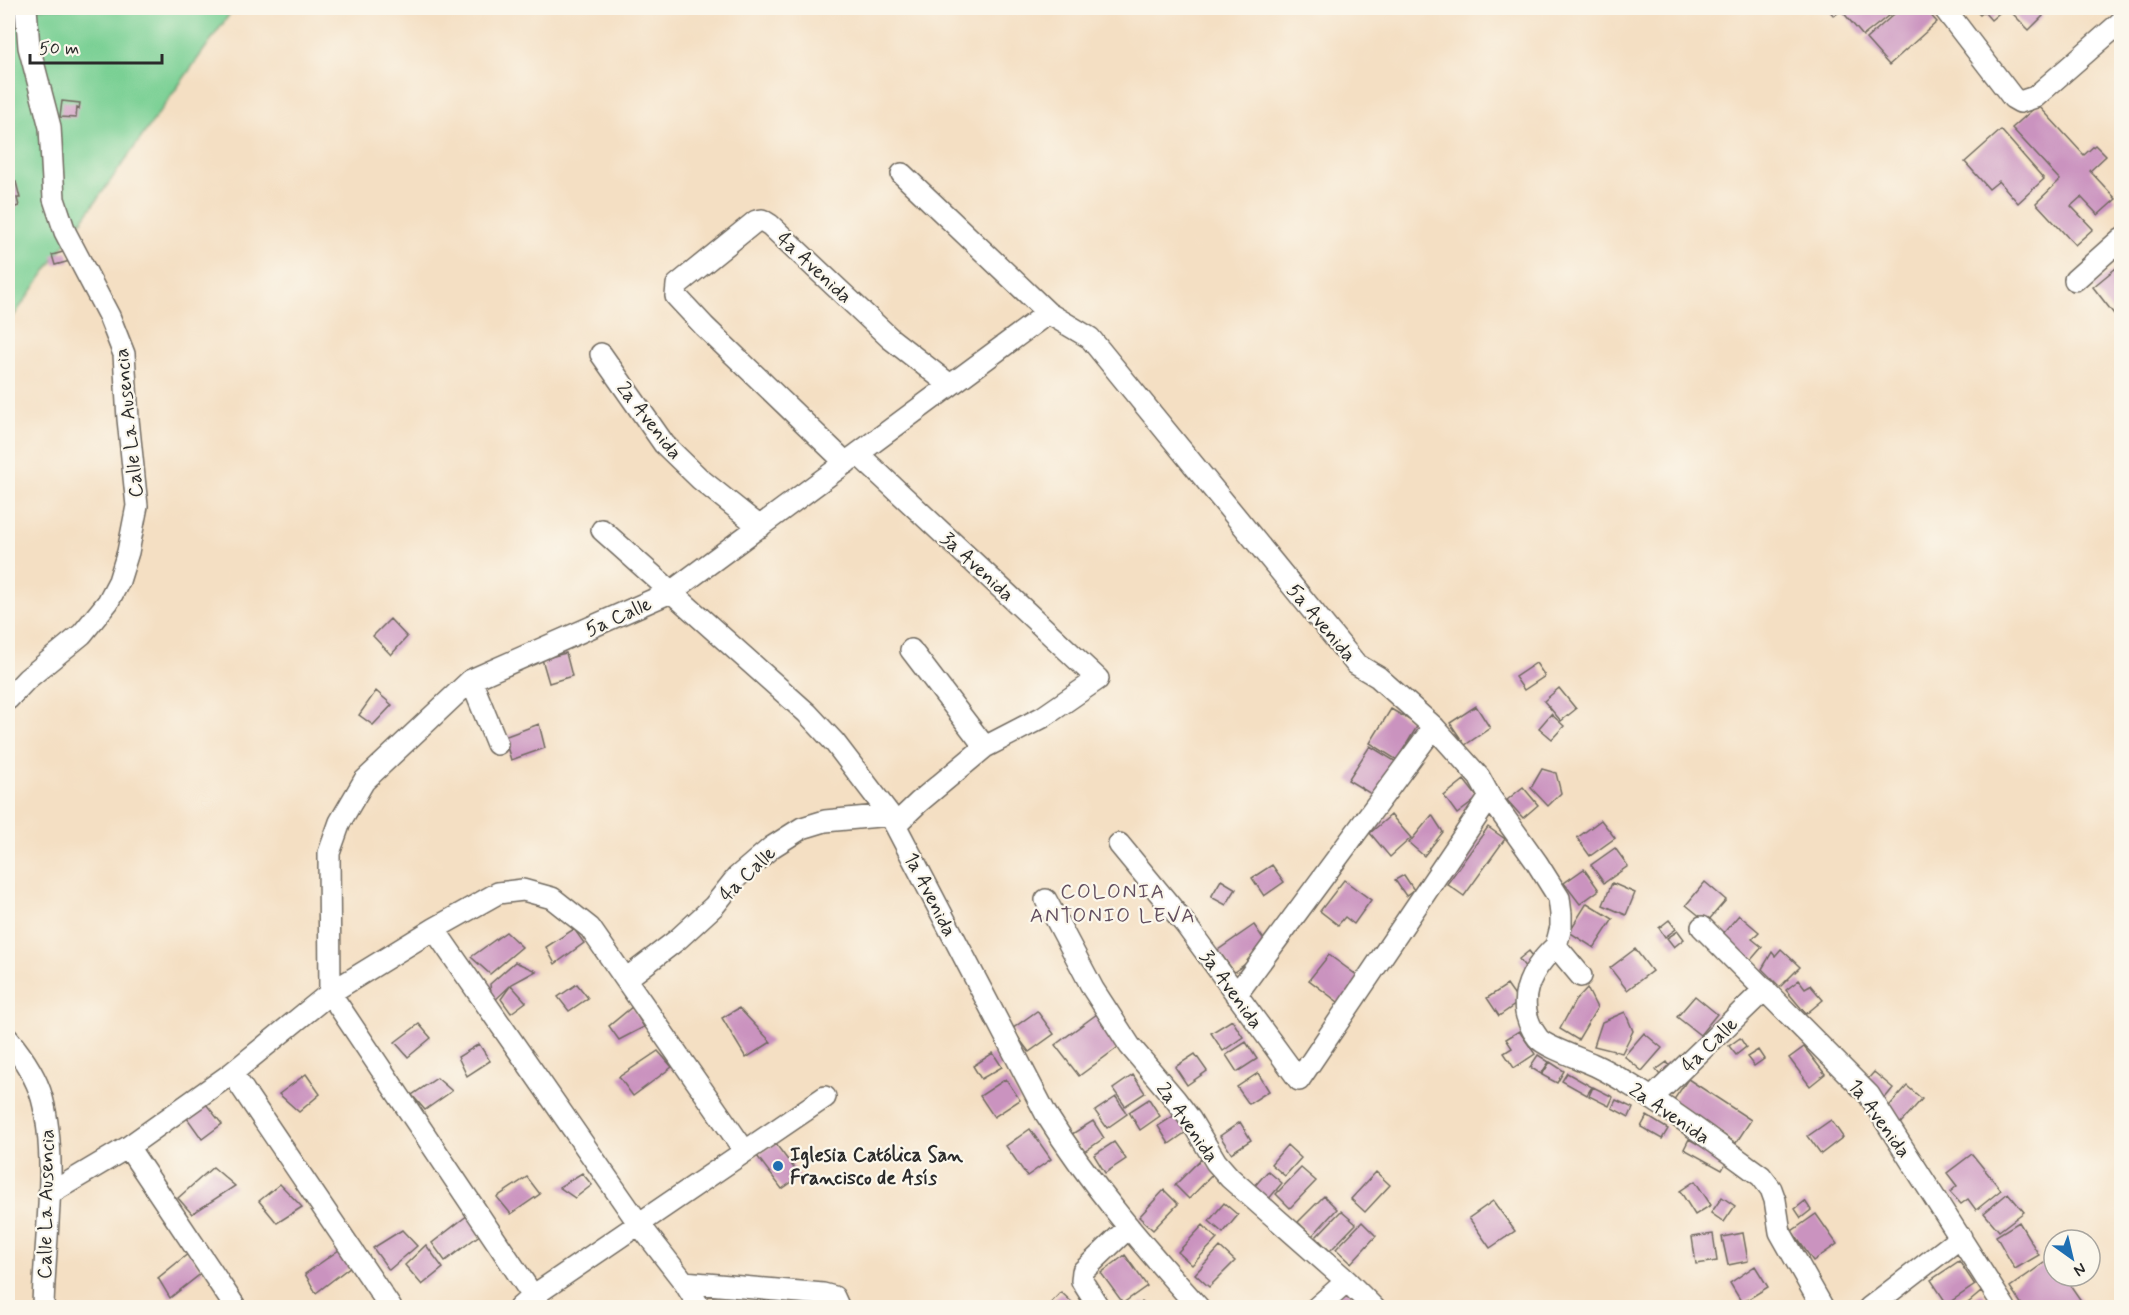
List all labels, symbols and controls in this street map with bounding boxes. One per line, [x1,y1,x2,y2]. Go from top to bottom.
scale bar [30,27,162,65]
text: 50 m [39,37,79,61]
street label: 4a Avenida [770,226,858,310]
street label: Calle La Ausencia [108,347,151,499]
street label: 2a Avenida [610,376,688,466]
street label: 3a Avenida [934,526,1020,608]
street label: 5a Avenida [1280,578,1362,668]
street label: 5a Calle [581,591,656,644]
street label: 4a Calle [714,840,782,908]
street label: 1a Avenida [897,848,962,942]
district label: COLONIA ANTONIO LEVA [1030,878,1196,930]
street label: 3a Avenida [1193,945,1269,1035]
street label: 4a Calle [1676,1011,1744,1079]
street label: 1a Avenida [1841,1074,1917,1164]
street label: 2a Avenida [1149,1077,1224,1168]
street label: 2a Avenida [1623,1077,1715,1151]
street label: Calle La Ausencia [32,1129,61,1279]
place label: Iglesia Católica San Francisco de Asís [790,1142,963,1192]
marker: Iglesia Católica San Francisco de Asís [771,1159,785,1173]
north arrow [2042,1228,2102,1288]
text: N [2069,1258,2090,1281]

